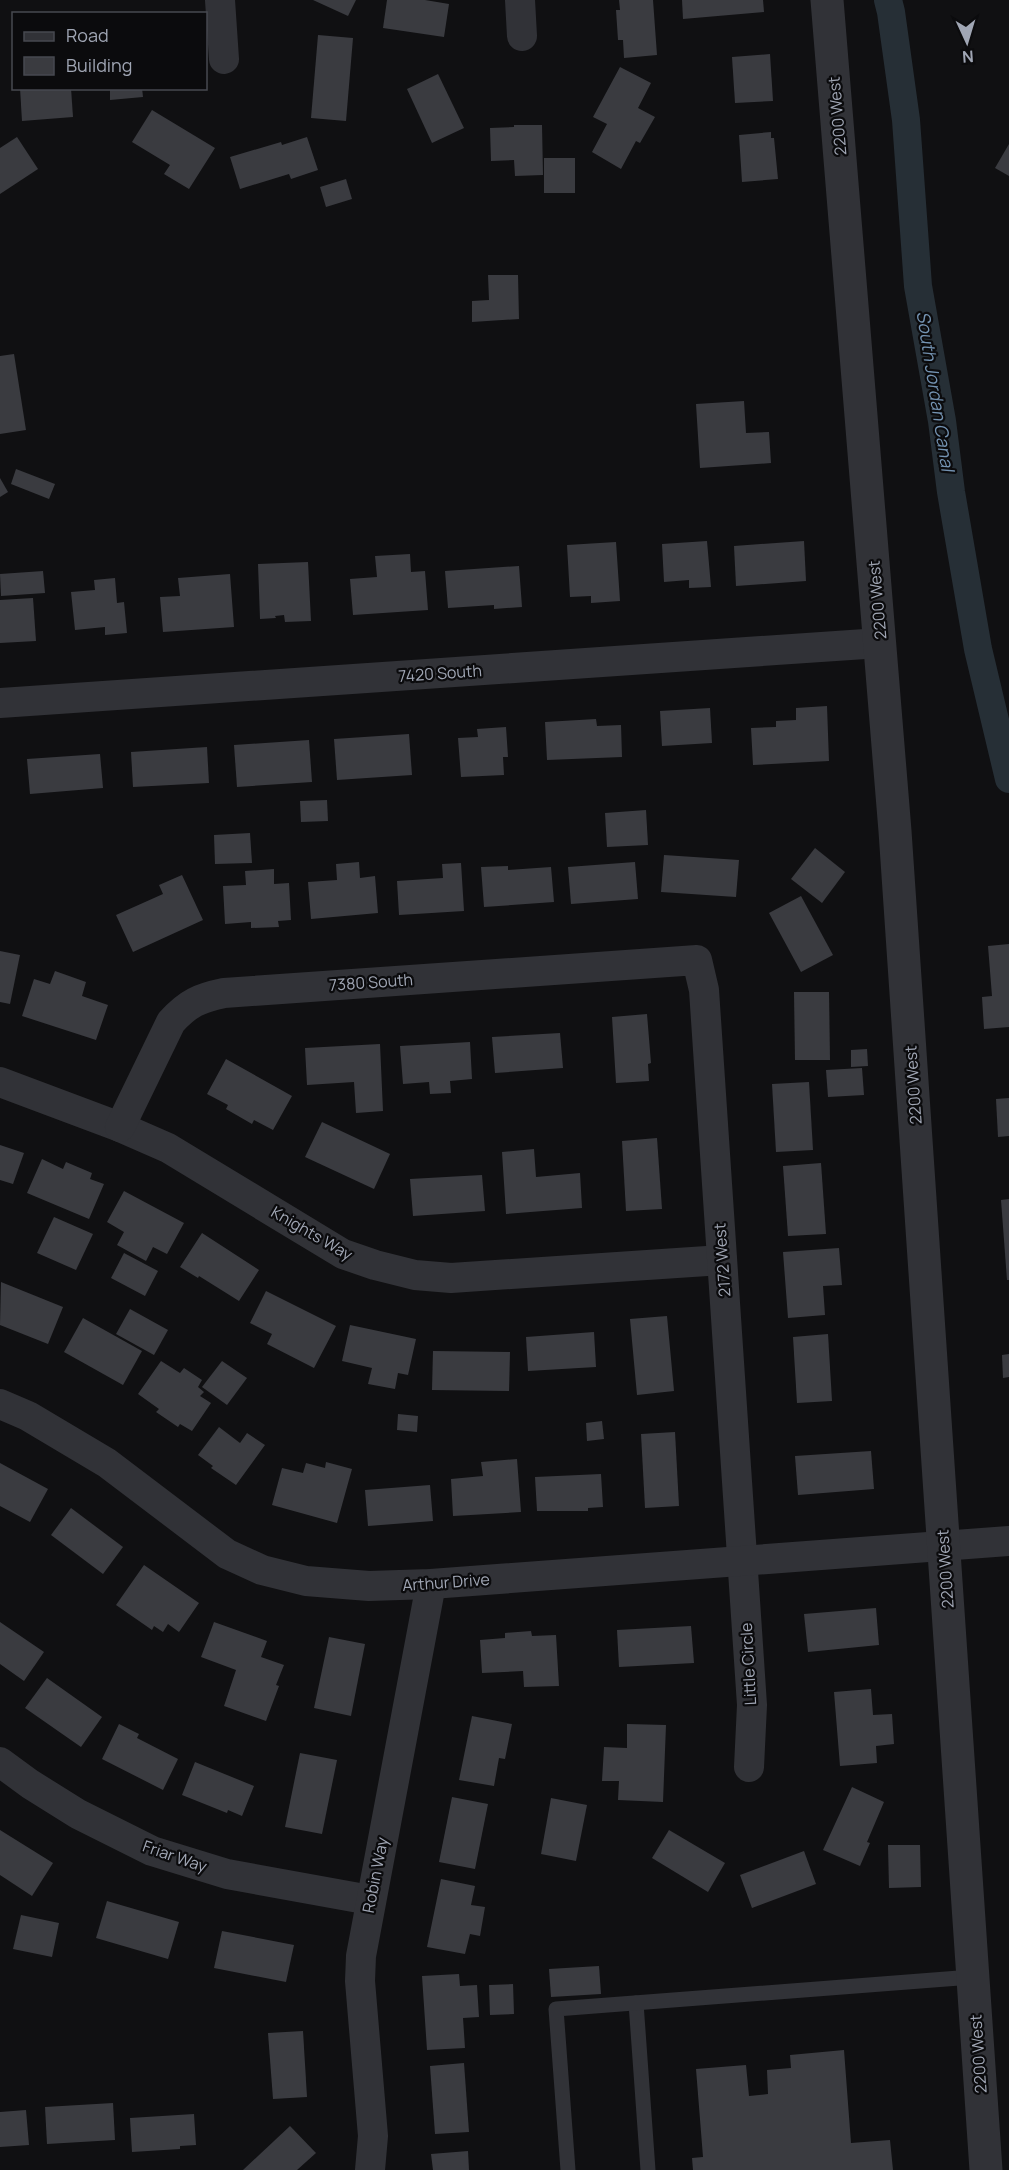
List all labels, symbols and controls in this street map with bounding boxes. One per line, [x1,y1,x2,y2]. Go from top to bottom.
legend [12,12,207,90]
north arrow [937,12,997,72]
text: Road [66,23,109,47]
text: N [962,46,975,68]
text: Building [66,53,132,77]
street label: 2200 West [823,76,851,156]
water label: South Jordan Canal [911,309,961,475]
street label: 2200 West [863,560,891,640]
street label: 7420 South [398,659,482,687]
street label: 7380 South [328,968,414,996]
street label: 2200 West [899,1045,927,1125]
street label: Knights Way [267,1201,357,1266]
street label: 2172 West [708,1222,736,1298]
street label: 2200 West [931,1529,959,1609]
street label: Arthur Drive [401,1568,491,1596]
street label: Little Circle [735,1622,761,1706]
street label: Friar Way [140,1835,211,1877]
street label: Robin Way [357,1835,393,1915]
street label: 2200 West [964,2014,992,2094]

